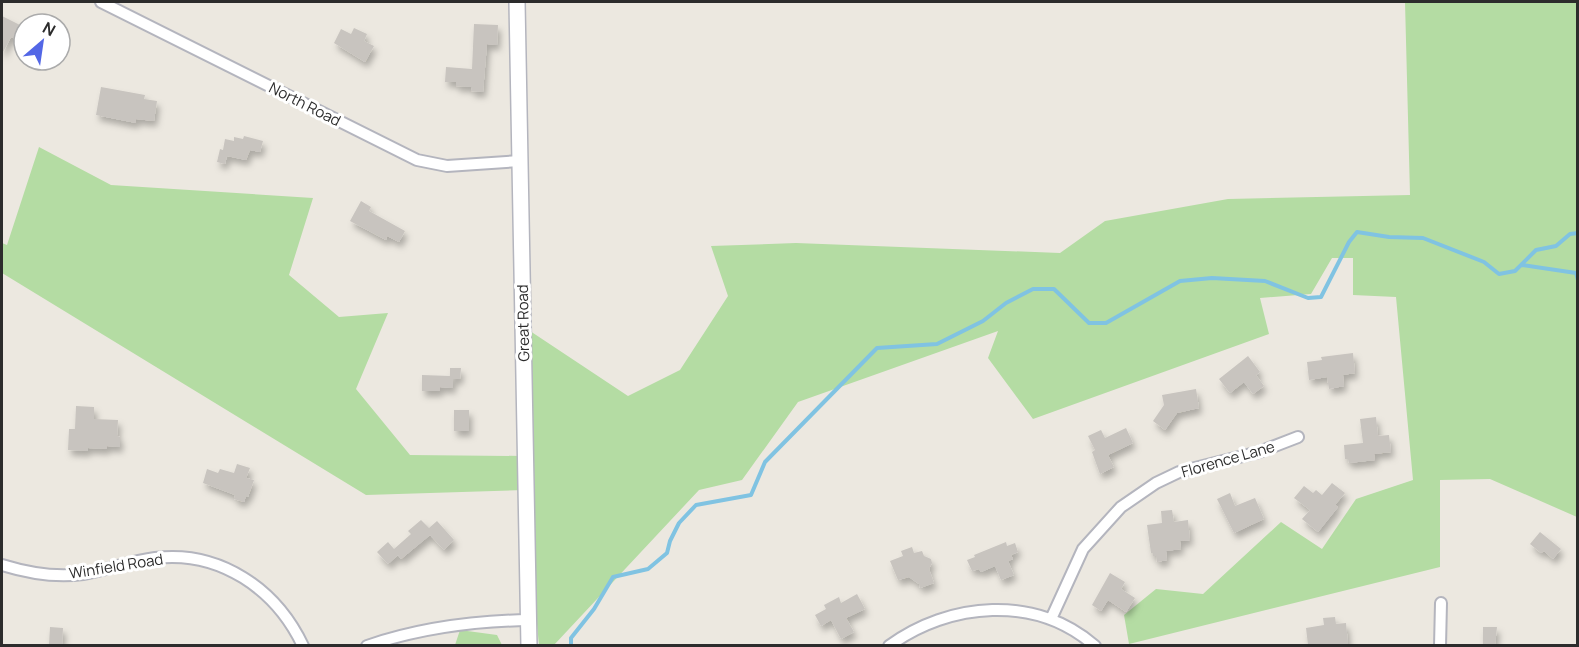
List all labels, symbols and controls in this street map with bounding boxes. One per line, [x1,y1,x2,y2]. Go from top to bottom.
north arrow [12,12,72,72]
text: N [39,16,60,41]
street label: North Road [265,77,345,131]
street label: Great Road [512,284,534,362]
street label: Florence Lane [1179,436,1277,482]
street label: Winfield Road [67,548,165,584]

